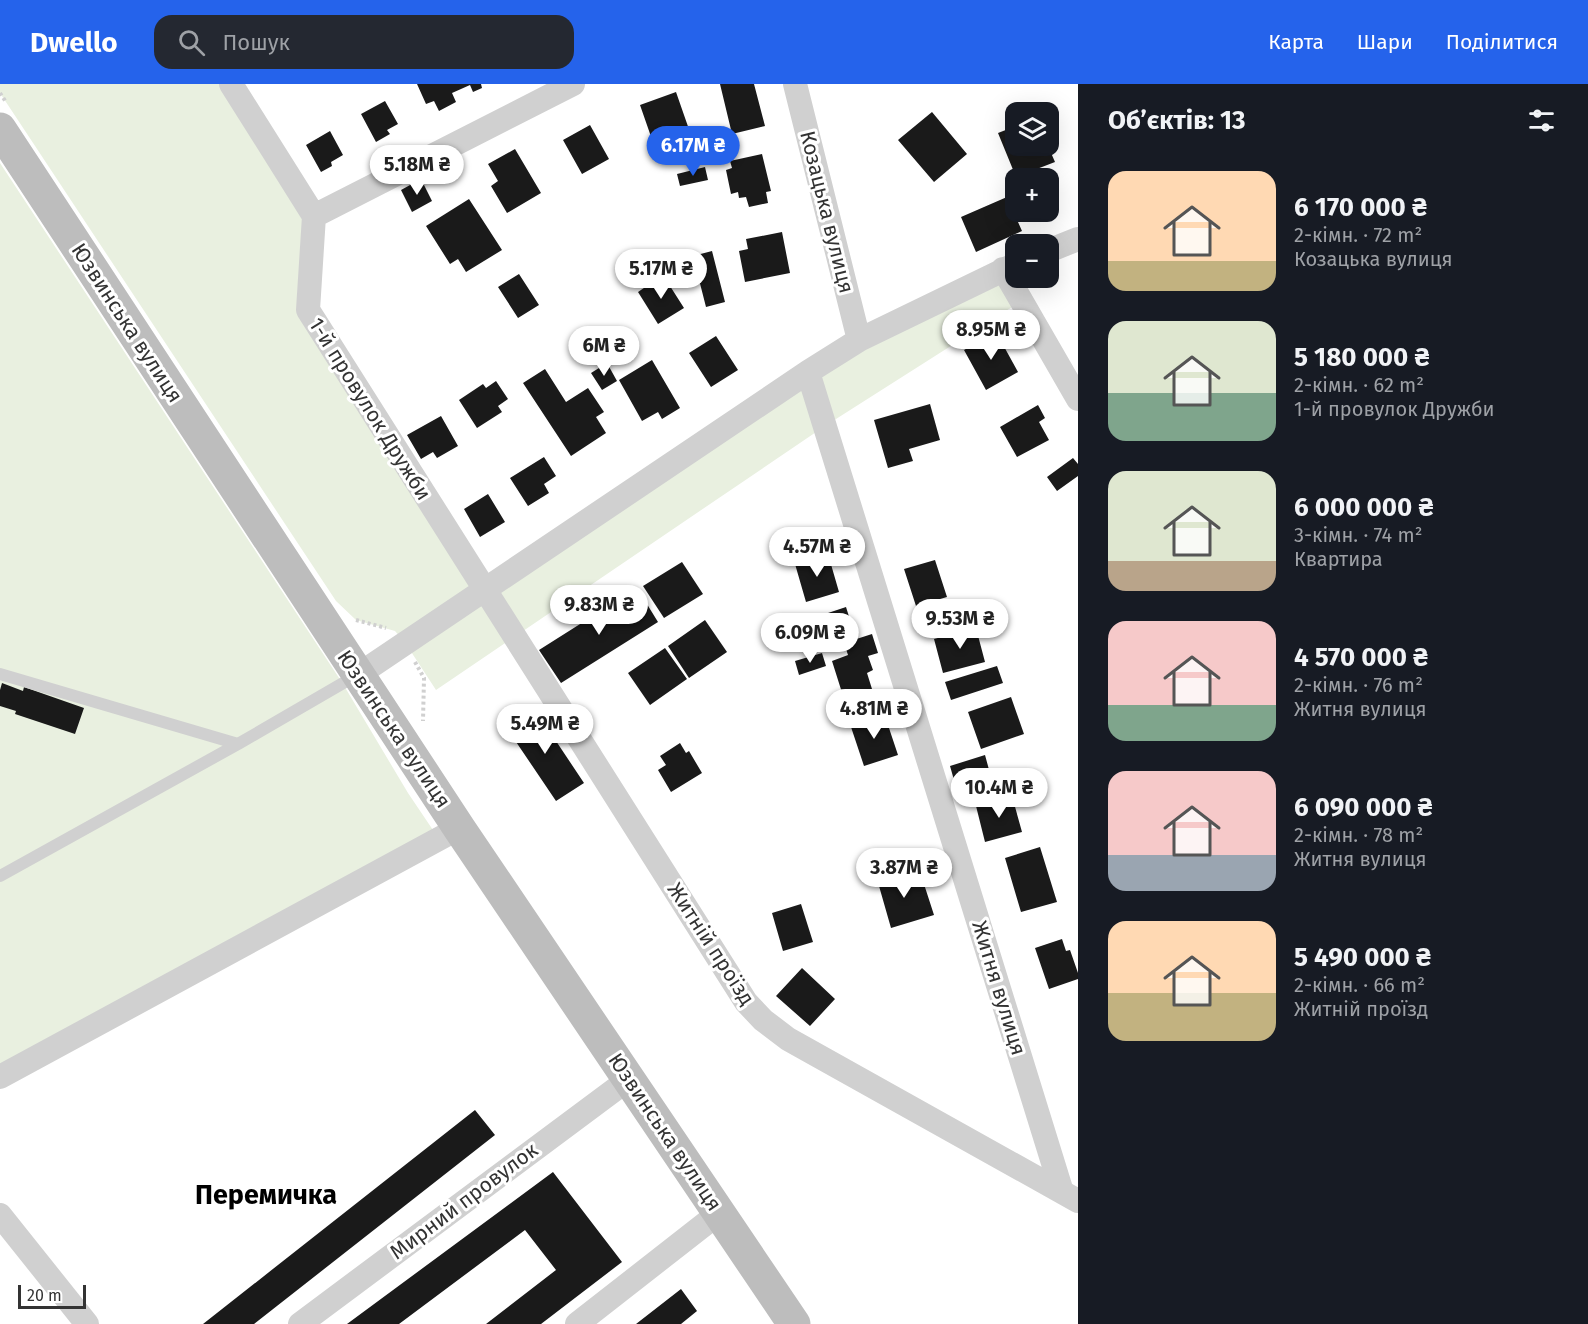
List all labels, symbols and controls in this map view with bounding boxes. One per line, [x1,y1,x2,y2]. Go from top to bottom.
search box [154,15,574,69]
text: Dwello [30,26,118,59]
icon: search [175,26,208,59]
text: Пошук [223,29,290,56]
text: Карта [1268,29,1324,55]
text: Шари [1357,29,1413,55]
text: Поділитися [1446,29,1558,55]
map controls [1005,102,1059,288]
button: layers [1005,102,1059,156]
icon: filters [1525,104,1558,137]
text: Об’єктів: 13 [1108,105,1246,136]
pin: 6.17M ₴ [638,126,748,177]
street label: Козацька вулиця [794,128,860,296]
text: 6.17M ₴ [661,133,725,157]
pin: 5.18M ₴ [362,145,472,196]
text: 5.18M ₴ [384,152,450,176]
button: + [1005,168,1059,222]
text: 6 170 000 ₴ [1294,192,1427,223]
icon: home [1156,195,1228,267]
text: 2-кімн. · 72 m² [1294,223,1422,247]
button: − [1005,234,1059,288]
street label: Юзвинська вулиця [66,238,188,408]
text: Козацька вулиця [1294,247,1453,271]
pin: 5.17M ₴ [606,249,716,300]
text: 5.17M ₴ [629,256,693,280]
pin: 8.95M ₴ [936,310,1046,361]
street label: 1-й провулок Дружби [303,313,437,505]
text: 8.95M ₴ [956,317,1026,341]
pin: 6M ₴ [568,326,640,377]
text: 6M ₴ [582,333,626,357]
text: 5 180 000 ₴ [1294,342,1429,373]
icon: home [1156,345,1228,417]
text: 2-кімн. · 62 m² [1294,373,1424,397]
text: 1-й провулок Дружби [1294,397,1495,421]
text: 6 000 000 ₴ [1294,492,1433,523]
icon: home [1156,495,1228,567]
text: 3-кімн. · 74 m² [1294,523,1423,547]
pin: 4.57M ₴ [762,527,872,578]
text: 4.57M ₴ [783,534,851,558]
text: Квартира [1294,547,1383,571]
pin: 9.83M ₴ [544,585,654,636]
text: 9.83M ₴ [564,592,634,616]
pin: 9.53M ₴ [905,599,1015,650]
text: 9.53M ₴ [925,606,995,630]
pin: 6.09M ₴ [755,613,865,664]
text: 6.09M ₴ [775,620,845,644]
text: 4 570 000 ₴ [1294,642,1428,673]
street label: Юзвинська вулиця [332,645,456,813]
icon: home [1156,645,1228,717]
text: 2-кімн. · 76 m² [1294,673,1423,697]
pin: 4.81M ₴ [819,689,929,740]
text: 4.81M ₴ [840,696,908,720]
text: Житня вулиця [1294,697,1426,721]
pin: 5.49M ₴ [490,704,600,755]
text: 5.49M ₴ [510,711,580,735]
pin: 10.4M ₴ [944,768,1054,819]
text: 10.4M ₴ [965,775,1033,799]
text: 6 090 000 ₴ [1294,792,1432,823]
icon: home [1156,795,1228,867]
text: 2-кімн. · 78 m² [1294,823,1423,847]
text: Житня вулиця [1294,847,1426,871]
pin: 3.87M ₴ [849,848,959,899]
text: 3.87M ₴ [870,855,938,879]
street label: Житній проїзд [662,878,760,1010]
street label: Житня вулиця [966,918,1032,1058]
text: 5 490 000 ₴ [1294,942,1431,973]
icon: home [1156,945,1228,1017]
text: 2-кімн. · 66 m² [1294,973,1425,997]
text: Житній проїзд [1294,997,1428,1021]
street label: Юзвинська вулиця [603,1048,727,1216]
street label: Мирний провулок [385,1137,543,1265]
district label: Перемичка [195,1179,337,1211]
scale bar [18,1282,86,1310]
text: 20 m [27,1286,62,1305]

